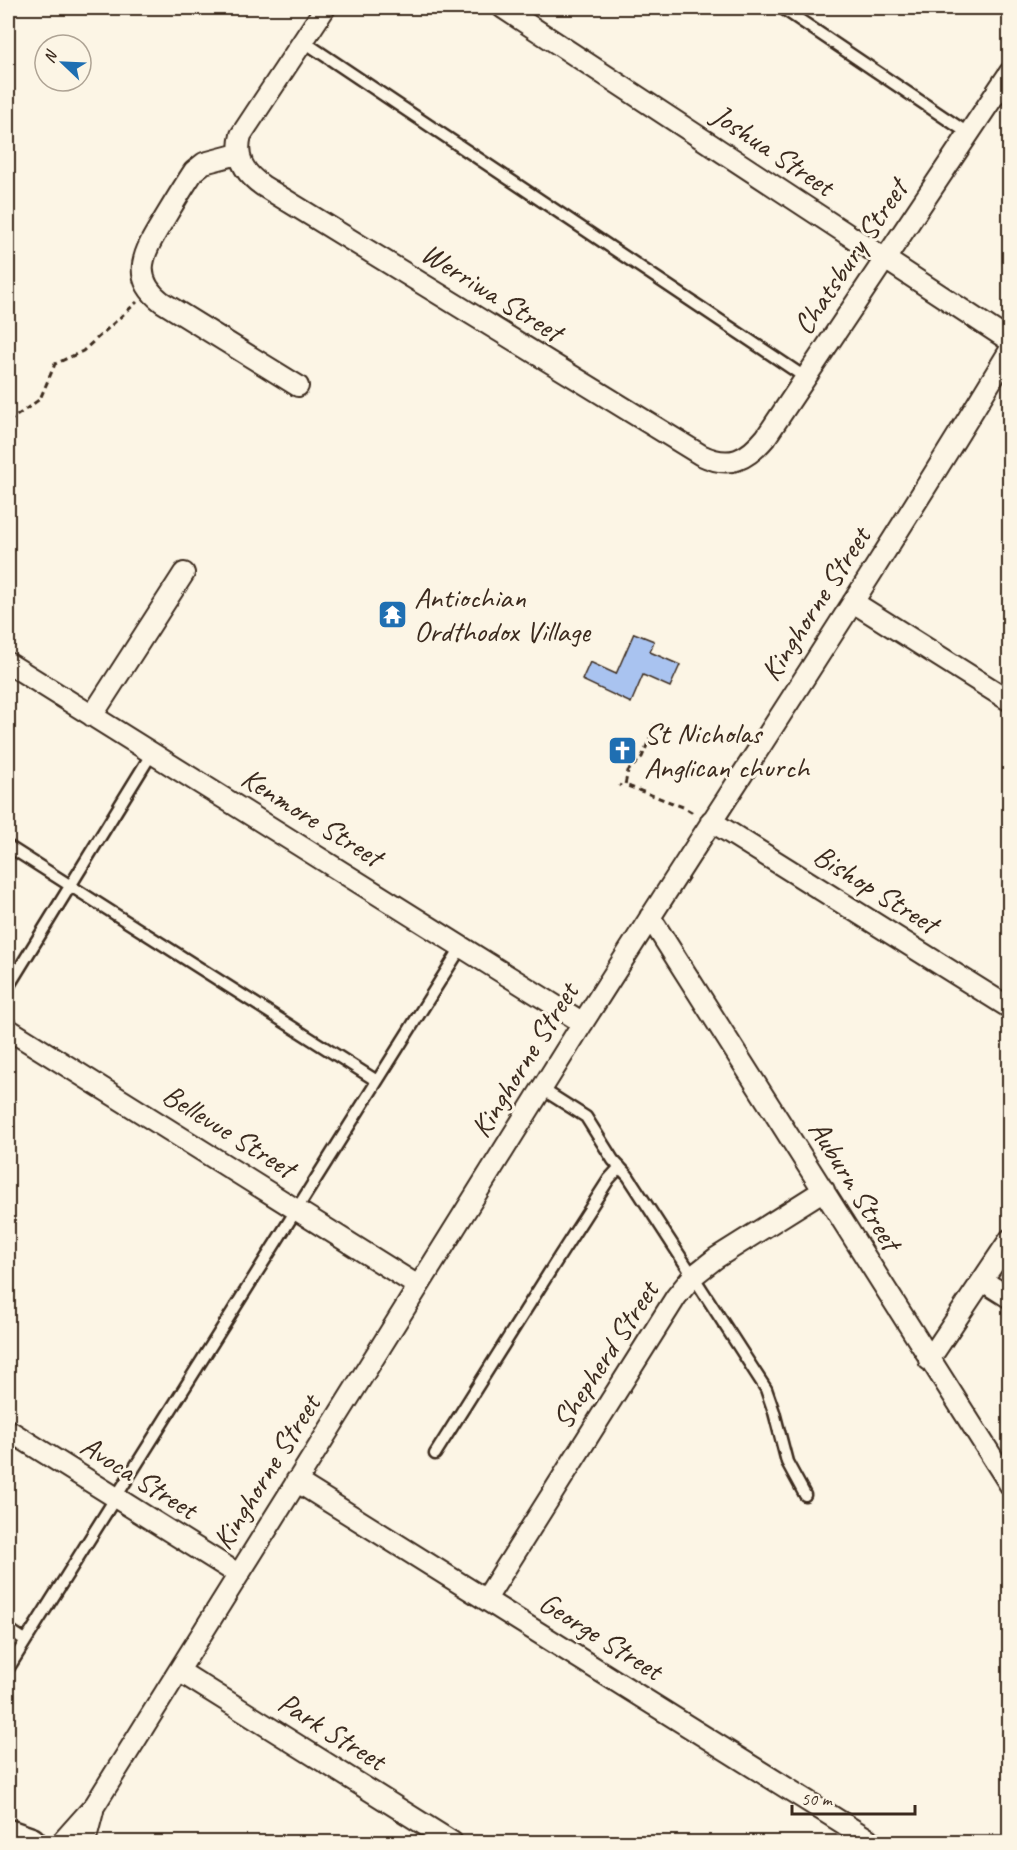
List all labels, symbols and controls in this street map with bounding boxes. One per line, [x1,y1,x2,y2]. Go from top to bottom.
north arrow [33,33,93,93]
text: N [39,46,62,66]
street label: Joshua Street [703,94,844,206]
street label: Chatsbury Street [784,169,918,342]
street label: Werriwa Street [414,234,573,352]
street label: Kinghorne Street [751,518,880,688]
place label: Antiochian Ordthodox Village [414,578,592,650]
temple icon: Antiochian Ordthodox Village [377,598,409,630]
place label: St Nicholas Anglican church [644,714,811,786]
church icon: St Nicholas Anglican church [607,734,639,766]
street label: Kenmore Street [234,759,393,877]
street label: Bishop Street [807,836,949,944]
street label: Kinghorne Street [461,973,588,1144]
street label: Bellevue Street [156,1075,306,1189]
street label: Auburn Street [800,1113,912,1261]
street label: Shepherd Street [543,1272,668,1436]
street label: Kinghorne Street [203,1385,330,1556]
street label: Avoca Street [74,1426,207,1529]
street label: George Street [532,1583,672,1690]
street label: Park Street [271,1683,395,1780]
scale bar [792,1778,915,1816]
text: 50 m [801,1788,834,1810]

